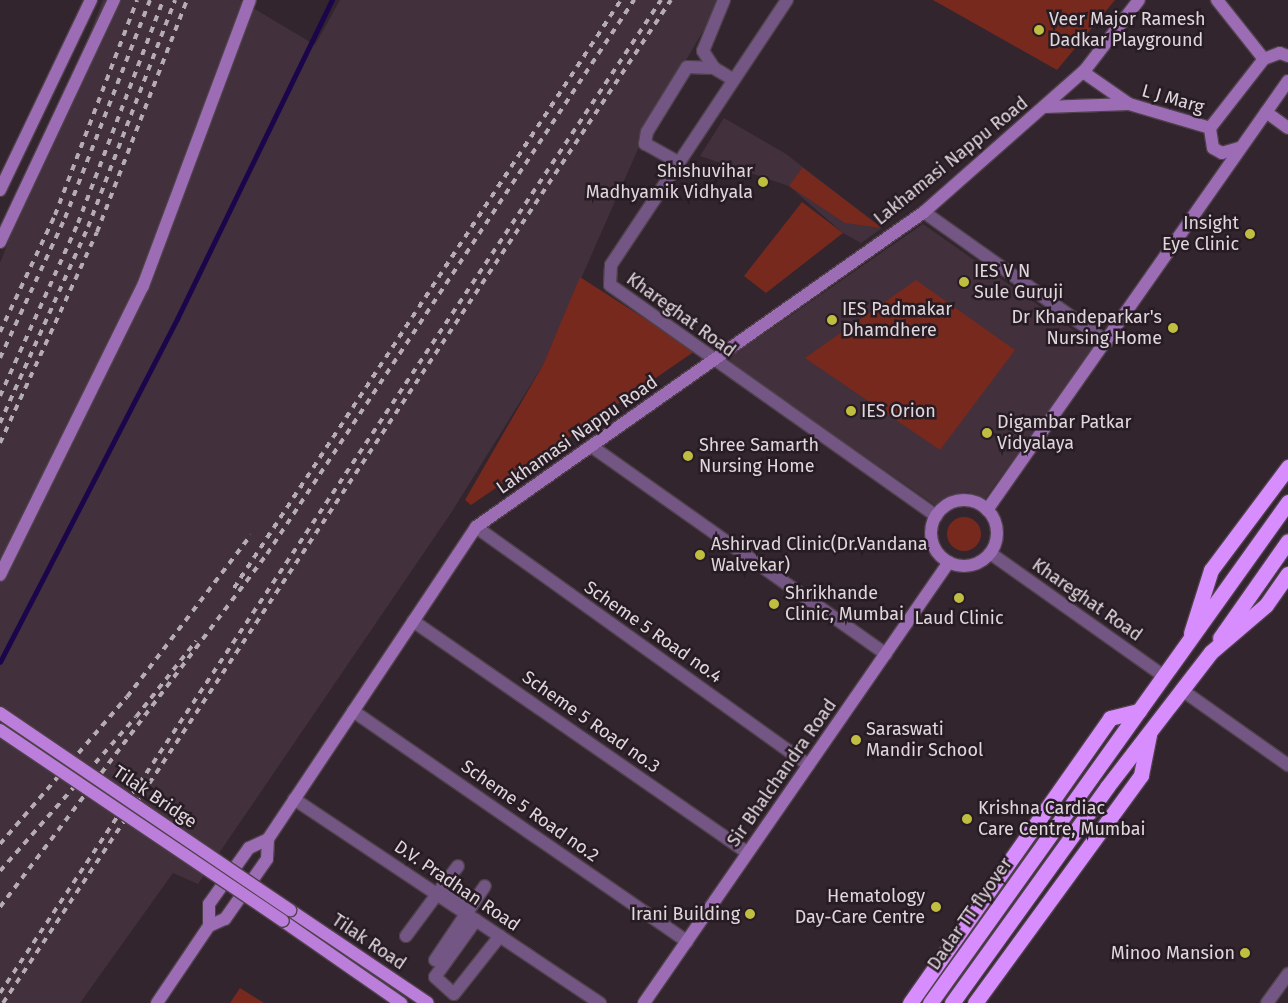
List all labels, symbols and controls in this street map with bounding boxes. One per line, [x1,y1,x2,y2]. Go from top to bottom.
place label: Veer Major Ramesh Dadkar Playground [1049,9,1205,52]
marker: Veer Major Ramesh Dadkar Playground [1033,24,1045,36]
street label: L J Marg [1139,80,1207,118]
street label: Lakhamasi Nappu Road [870,92,1032,230]
place label: Shishuvihar Madhyamik Vidhyala [586,161,753,203]
marker: Shishuvihar Madhyamik Vidhyala [757,176,769,188]
place label: Insight Eye Clinic [1162,213,1239,255]
marker: Insight Eye Clinic [1243,227,1257,241]
place label: IES V N Sule Guruji [974,261,1063,304]
street label: Khareghat Road [622,268,740,362]
marker: IES V N Sule Guruji [958,276,970,288]
place label: IES Padmakar Dhamdhere [842,299,952,342]
place label: Dr Khandeparkar's Nursing Home [1011,307,1162,350]
marker: IES Padmakar Dhamdhere [826,314,838,326]
marker: Dr Khandeparkar's Nursing Home [1166,321,1180,335]
street label: Lakhamasi Nappu Road [492,371,662,499]
place label: IES Orion [861,400,936,422]
marker: IES Orion [845,405,857,417]
place label: Digambar Patkar Vidyalaya [997,412,1131,454]
marker: Digambar Patkar Vidyalaya [981,427,993,439]
place label: Shree Samarth Nursing Home [699,435,819,478]
marker: Shree Samarth Nursing Home [681,449,695,463]
place label: Ashirvad Clinic(Dr.Vandana Walvekar) [711,534,928,576]
marker: Ashirvad Clinic(Dr.Vandana Walvekar) [693,548,707,562]
street label: Khareghat Road [1028,554,1146,646]
street label: Scheme 5 Road no.4 [580,576,726,688]
place label: Shrikhande Clinic, Mumbai [785,583,904,626]
marker: Laud Clinic [952,591,966,605]
marker: Shrikhande Clinic, Mumbai [767,597,781,611]
place label: Laud Clinic [914,607,1004,629]
street label: Scheme 5 Road no.3 [518,666,664,778]
street label: Sir Bhalchandra Road [723,695,841,851]
place label: Saraswati Mandir School [866,719,983,762]
marker: Saraswati Mandir School [850,734,862,746]
street label: Scheme 5 Road no.2 [457,755,603,867]
street label: Tilak Bridge [109,761,201,833]
place label: Krishna Cardiac Care Centre, Mumbai [978,798,1146,841]
marker: Krishna Cardiac Care Centre, Mumbai [960,812,974,826]
street label: D.V. Pradhan Road [390,836,524,936]
street label: Dadar TT flyover [923,854,1017,974]
place label: Hematology Day-Care Centre [795,886,925,929]
marker: Hematology Day-Care Centre [929,900,943,914]
place label: Irani Building [631,903,740,925]
marker: Irani Building [744,908,756,920]
street label: Tilak Road [328,909,410,975]
place label: Minoo Mansion [1111,942,1235,964]
marker: Minoo Mansion [1239,947,1251,959]

